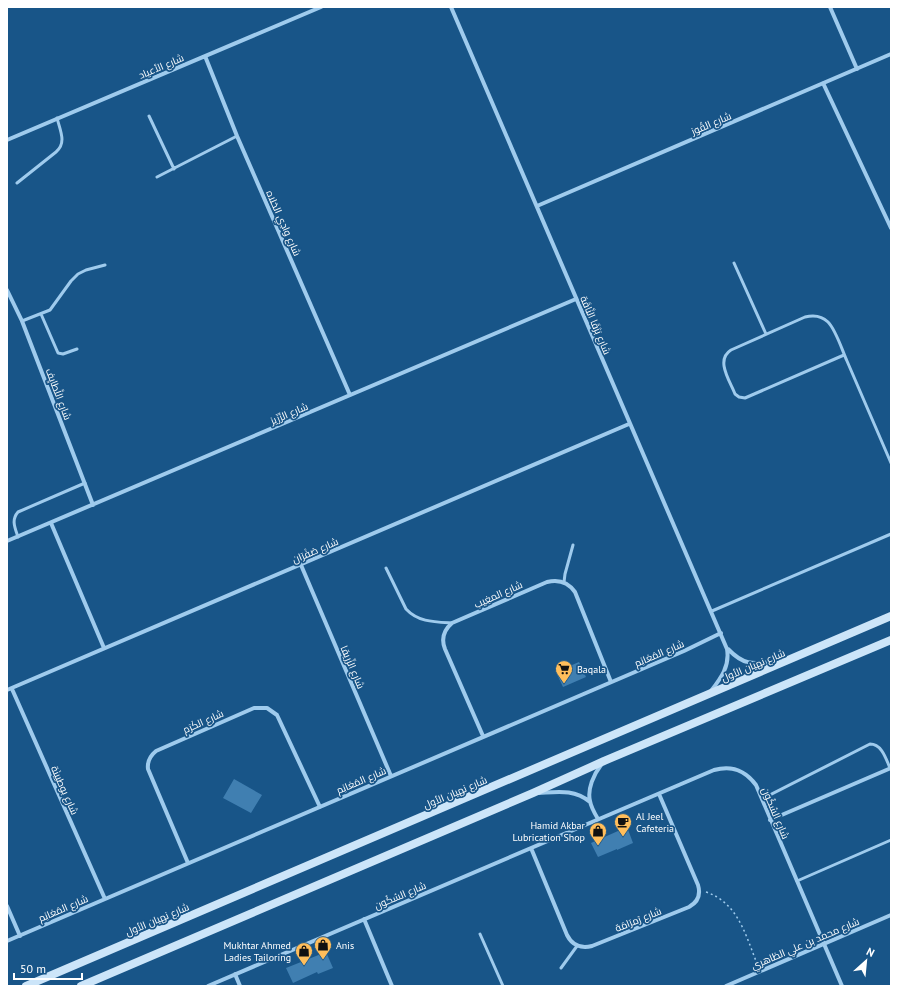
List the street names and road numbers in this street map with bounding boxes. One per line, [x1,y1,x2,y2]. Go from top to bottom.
street label: شارع الأعياد [137,51,186,82]
street label: شارع القُوز [688,109,733,138]
street label: شارع وادِي الحَلاه [262,188,304,259]
street label: شارع بَرْقَا النَّاقَة [577,294,614,357]
street label: شارع اللَّطايِف [43,366,75,422]
street label: شارع الرِّزَيز [268,400,310,428]
street label: شارع صَفْرَان [290,535,340,566]
street label: شارع المغِيب [472,578,524,611]
street label: شارع المَغانِم [632,637,686,671]
street label: شارع الزِّريقا [338,644,367,691]
street label: شارع نهيان الأول [719,646,787,685]
street label: شارع الكَرَم [181,707,226,737]
street label: شارع بوطيينَة [48,764,81,817]
street label: شارع المَغانِم [334,764,388,798]
street label: شارع نهيان الأول [421,773,489,812]
street label: شارع السُكُون [759,785,792,841]
street label: شارع السُكُون [372,879,428,912]
street label: شارع المَغانِم [36,892,90,926]
street label: شارع نهيان الأول [123,900,191,939]
street label: شارع رَمرَامَة [613,904,663,935]
street label: شارع محمد بن علي الظاهري [749,915,862,973]

